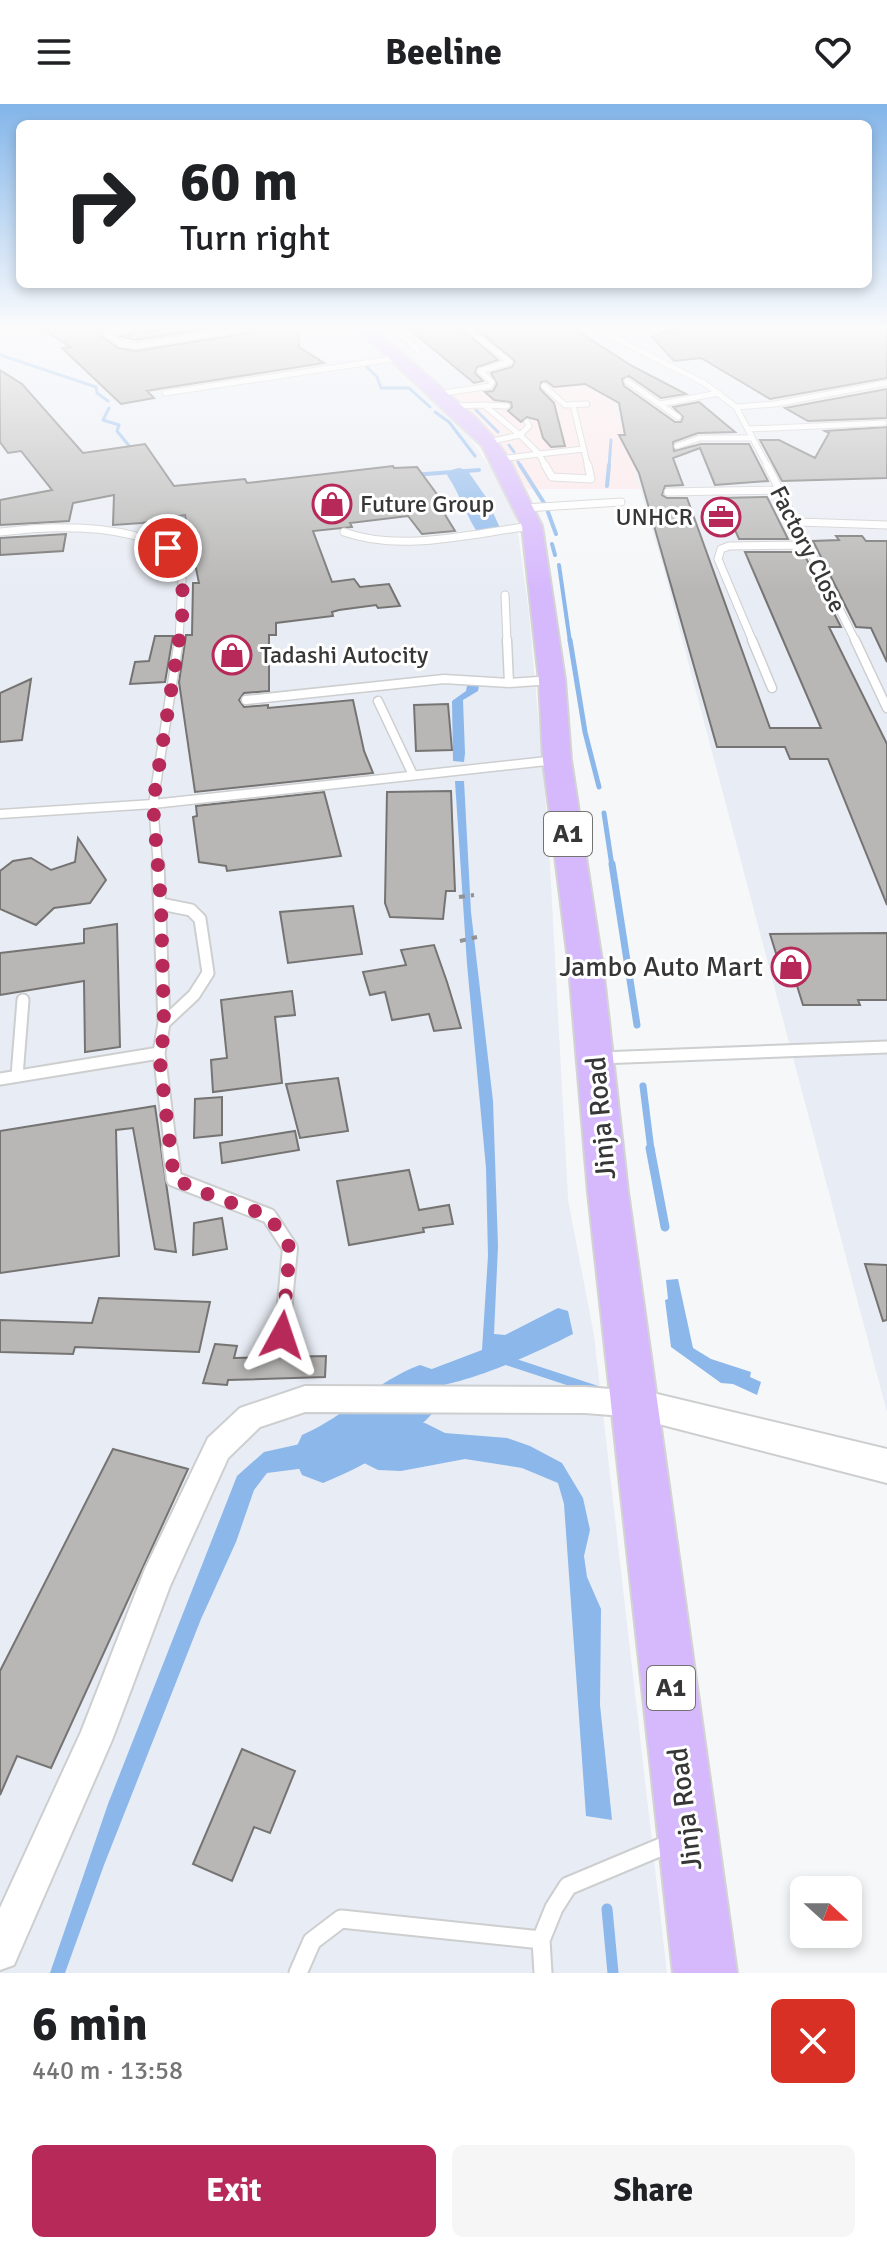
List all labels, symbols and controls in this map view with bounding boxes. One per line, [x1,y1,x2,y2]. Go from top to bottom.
icon: menu [32,30,76,74]
text: Beeline [385,30,502,75]
icon: heart [811,30,855,74]
text: 60 m [180,147,298,216]
icon: right [48,152,152,256]
text: Turn right [180,216,330,261]
street label: Factory Close [763,481,853,617]
shop icon: Future Group [311,483,353,525]
place label: Future Group [360,489,494,519]
office icon: UNHCR [700,496,742,538]
place label: UNHCR [616,502,693,532]
pin [134,514,202,582]
icon: arrive [146,526,190,570]
shop icon: Tadashi Autocity [211,634,253,676]
place label: Tadashi Autocity [260,640,428,670]
road number: A1 [544,812,592,856]
shop icon: Jambo Auto Mart [770,946,812,988]
place label: Jambo Auto Mart [559,950,763,984]
street label: Jinja Road [579,1055,623,1181]
position arrow [240,1293,324,1377]
road number: A1 [647,1666,695,1710]
street label: Jinja Road [661,1746,709,1872]
north arrow [790,1876,862,1948]
map controls [790,1876,862,1948]
text: 6 min [32,1995,148,2054]
button: close [771,1999,855,2083]
text: 440 m · 13:58 [32,2055,183,2087]
button: Exit [32,2145,436,2237]
button: Share [452,2145,855,2237]

